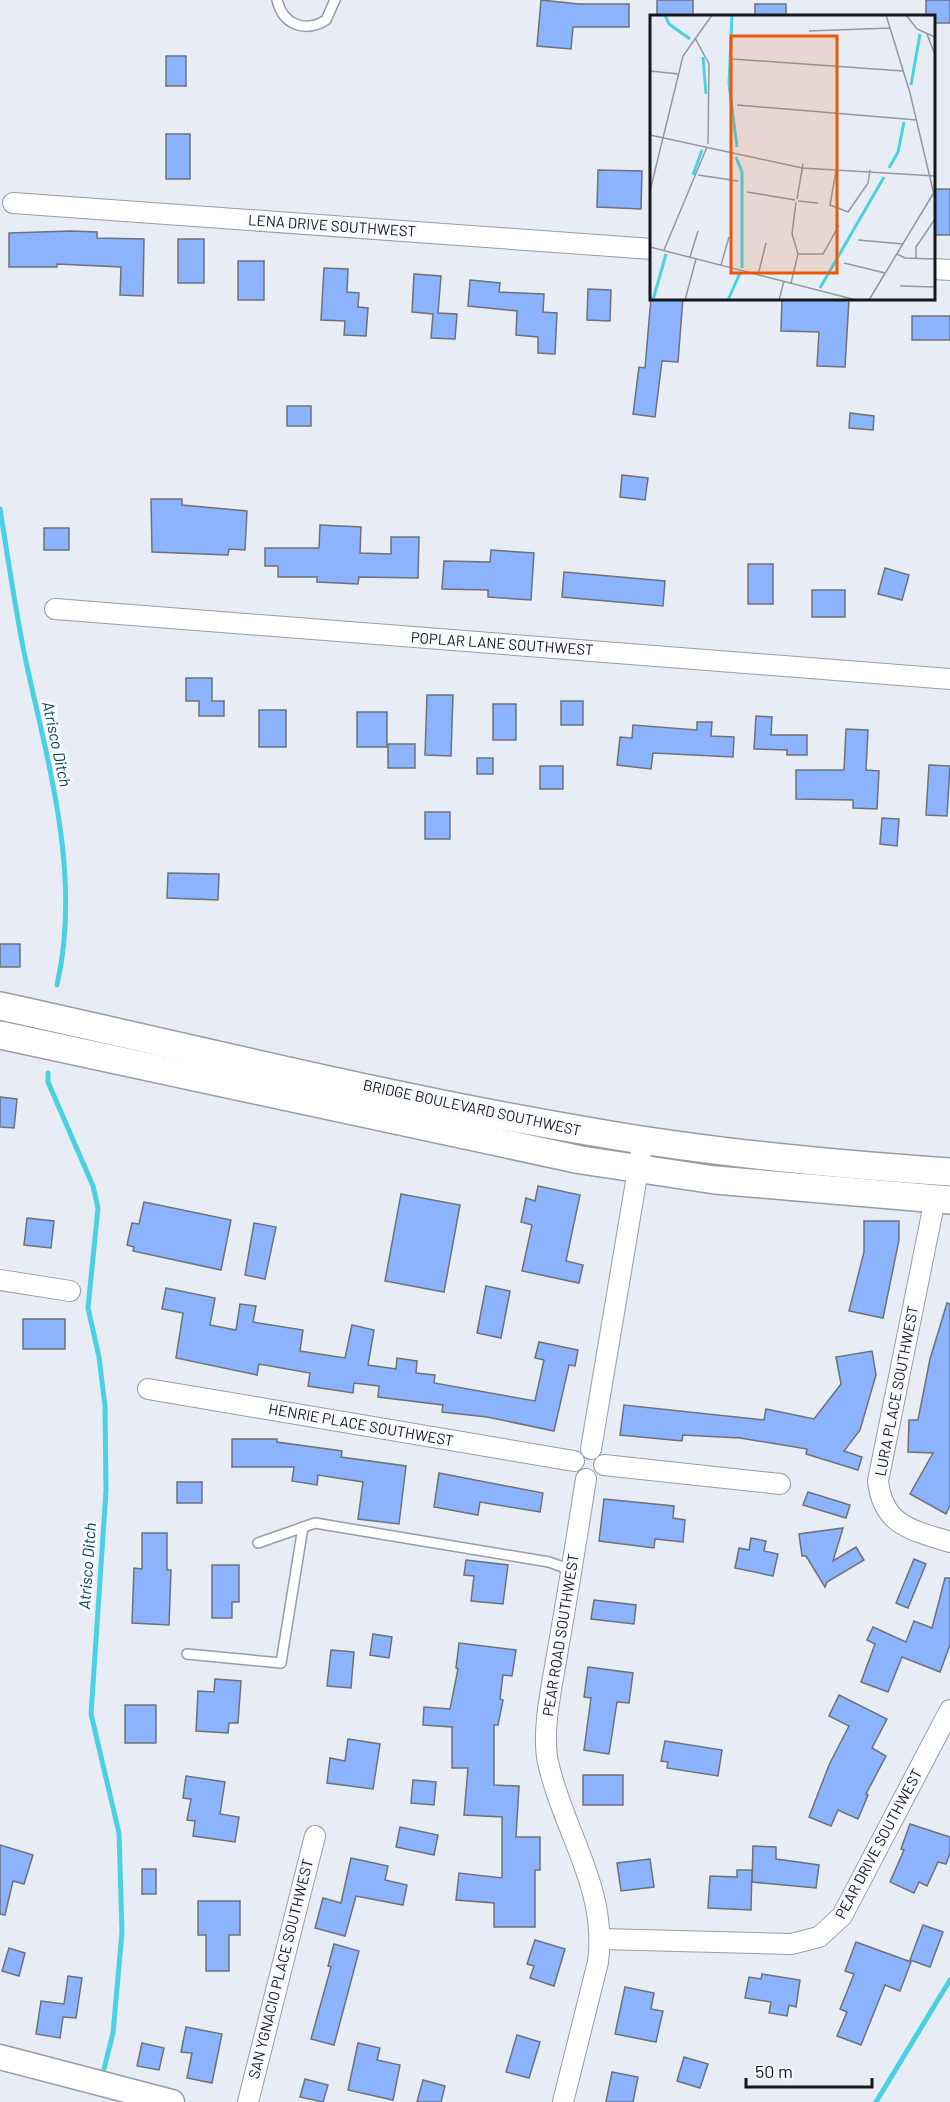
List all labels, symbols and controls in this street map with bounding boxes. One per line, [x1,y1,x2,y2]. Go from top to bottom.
inset map [650,15,935,300]
street label: LENA DRIVE SOUTHWEST [248,210,417,240]
street label: POPLAR LANE SOUTHWEST [410,628,594,658]
water label: Atrisco Ditch [39,699,76,788]
street label: BRIDGE BOULEVARD SOUTHWEST [362,1075,583,1139]
street label: LURA PLACE SOUTHWEST [871,1304,921,1478]
street label: HENRIE PLACE SOUTHWEST [267,1399,455,1449]
water label: Atrisco Ditch [74,1522,99,1610]
street label: PEAR ROAD SOUTHWEST [538,1552,582,1717]
street label: PEAR DRIVE SOUTHWEST [831,1765,925,1922]
street label: SAN YGNACIO PLACE SOUTHWEST [244,1857,316,2081]
scale bar [746,2051,872,2089]
text: 50 m [755,2060,793,2082]

